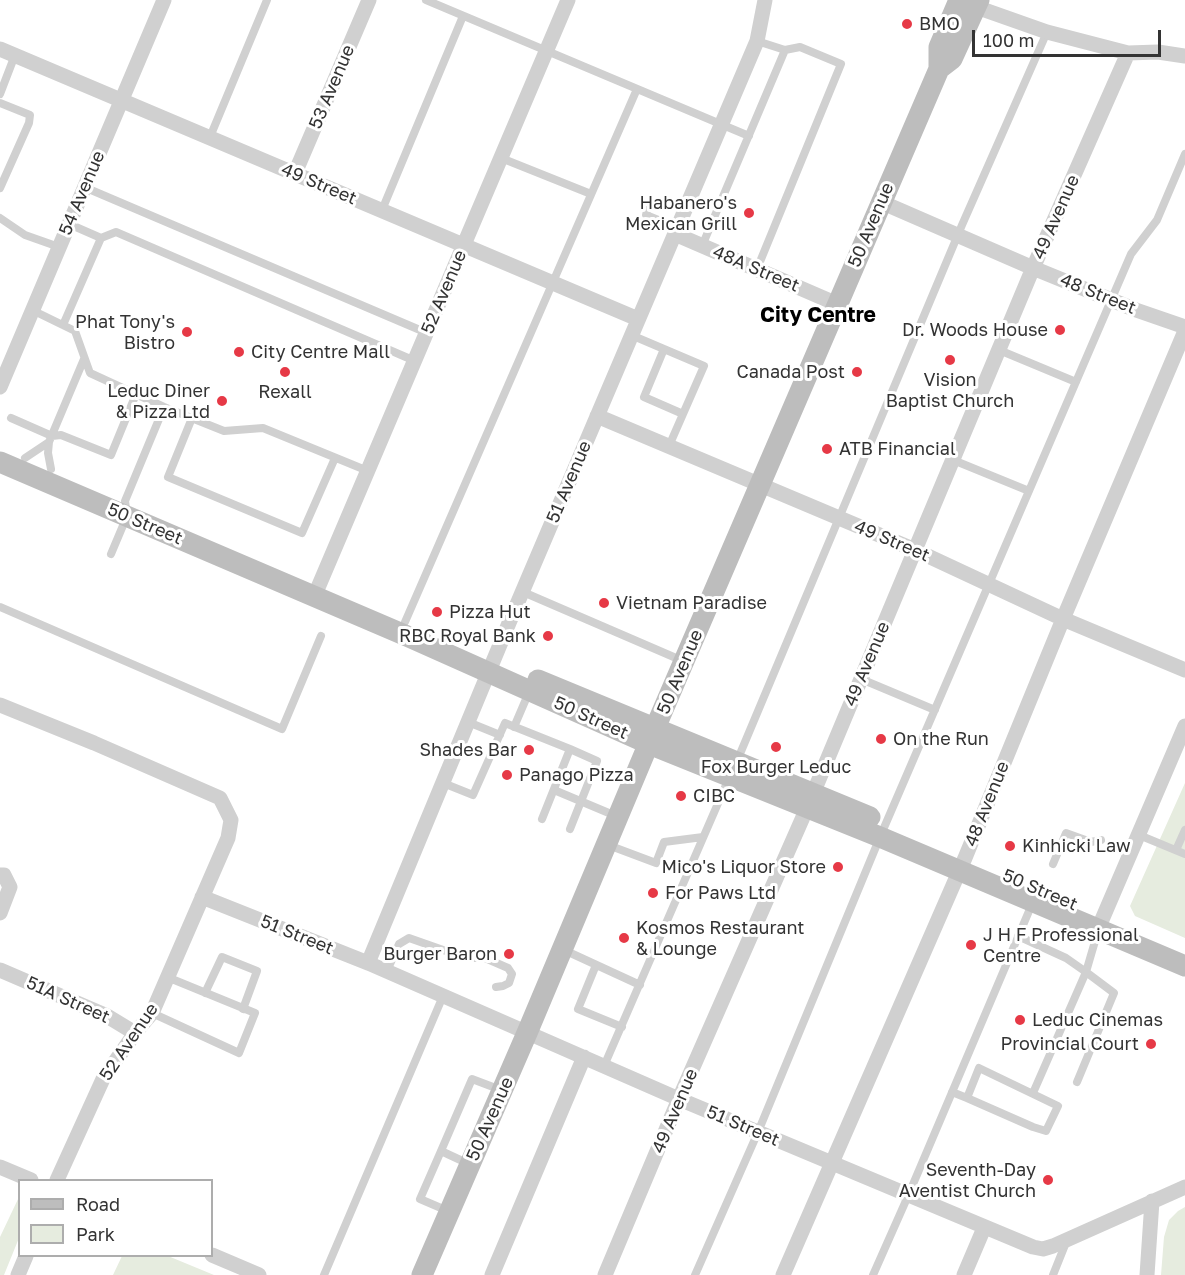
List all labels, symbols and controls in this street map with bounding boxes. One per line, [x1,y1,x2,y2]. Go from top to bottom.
place label: BMO [919,13,960,35]
marker: BMO [900,17,914,31]
scale bar [975,18,1164,56]
text: 100 m [983,29,1034,51]
street label: 53 Avenue [305,42,359,132]
street label: 54 Avenue [55,148,109,238]
street label: 49 Street [278,158,360,210]
street label: 49 Avenue [1028,172,1084,262]
street label: 50 Avenue [844,180,898,270]
place label: Habanero's Mexican Grill [625,192,737,234]
marker: Habanero's Mexican Grill [742,206,756,220]
street label: 48A Street [710,241,802,297]
street label: 52 Avenue [417,247,471,337]
street label: 48 Street [1057,269,1139,319]
district label: City Centre [760,302,876,328]
place label: Phat Tony's Bistro [75,311,175,354]
place label: Dr. Woods House [902,319,1048,341]
marker: Dr. Woods House [1053,323,1067,337]
marker: Phat Tony's Bistro [180,325,194,339]
place label: City Centre Mall [251,341,390,363]
marker: City Centre Mall [232,345,246,359]
marker: Vision Baptist Church [943,353,957,367]
place label: Canada Post [736,361,845,383]
marker: Rexall [278,365,292,379]
marker: Canada Post [850,365,864,379]
place label: Vision Baptist Church [886,369,1014,412]
place label: Leduc Diner & Pizza Ltd [107,380,210,422]
place label: Rexall [258,381,312,403]
marker: Leduc Diner & Pizza Ltd [215,394,229,408]
street label: 51 Avenue [542,438,596,526]
place label: ATB Financial [839,438,956,460]
marker: ATB Financial [820,442,834,456]
street label: 50 Street [104,499,186,549]
street label: 49 Street [851,515,933,567]
place label: Vietnam Paradise [616,592,767,614]
marker: Vietnam Paradise [597,596,611,610]
place label: Pizza Hut [449,601,531,623]
marker: Pizza Hut [430,605,444,619]
street label: 49 Avenue [839,618,895,710]
place label: RBC Royal Bank [399,625,536,647]
street label: 50 Avenue [653,627,707,717]
marker: RBC Royal Bank [541,629,555,643]
street label: 50 Street [550,692,632,744]
place label: On the Run [893,728,989,750]
marker: On the Run [874,732,888,746]
place label: Shades Bar [419,739,517,761]
marker: Fox Burger Leduc [769,740,783,754]
marker: Shades Bar [522,743,536,757]
place label: Fox Burger Leduc [701,756,851,778]
street label: 48 Avenue [960,758,1014,850]
place label: Panago Pizza [519,764,634,786]
marker: Panago Pizza [500,768,514,782]
place label: CIBC [693,785,735,807]
marker: CIBC [674,789,688,803]
place label: Kinhicki Law [1022,835,1131,857]
marker: Kinhicki Law [1003,839,1017,853]
place label: Mico's Liquor Store [661,856,826,878]
marker: Mico's Liquor Store [831,860,845,874]
street label: 50 Street [999,865,1081,915]
place label: For Paws Ltd [665,882,776,904]
marker: For Paws Ltd [646,886,660,900]
street label: 51 Street [257,911,337,959]
place label: Kosmos Restaurant & Lounge [636,917,805,960]
place label: J H F Professional Centre [983,924,1139,966]
marker: Kosmos Restaurant & Lounge [617,931,631,945]
marker: J H F Professional Centre [964,938,978,952]
place label: Burger Baron [383,943,497,965]
marker: Burger Baron [502,947,516,961]
street label: 51A Street [23,972,113,1028]
street label: 52 Avenue [95,999,163,1085]
place label: Leduc Cinemas [1032,1009,1163,1031]
marker: Leduc Cinemas [1013,1013,1027,1027]
place label: Provincial Court [1000,1033,1139,1055]
marker: Provincial Court [1144,1037,1158,1051]
street label: 49 Avenue [647,1065,703,1157]
street label: 50 Avenue [462,1074,518,1164]
street label: 51 Street [703,1101,783,1151]
place label: Seventh-Day Aventist Church [899,1159,1036,1202]
marker: Seventh-Day Aventist Church [1041,1173,1055,1187]
legend [18,1179,213,1257]
text: Road [76,1193,120,1215]
text: Park [76,1223,115,1245]

